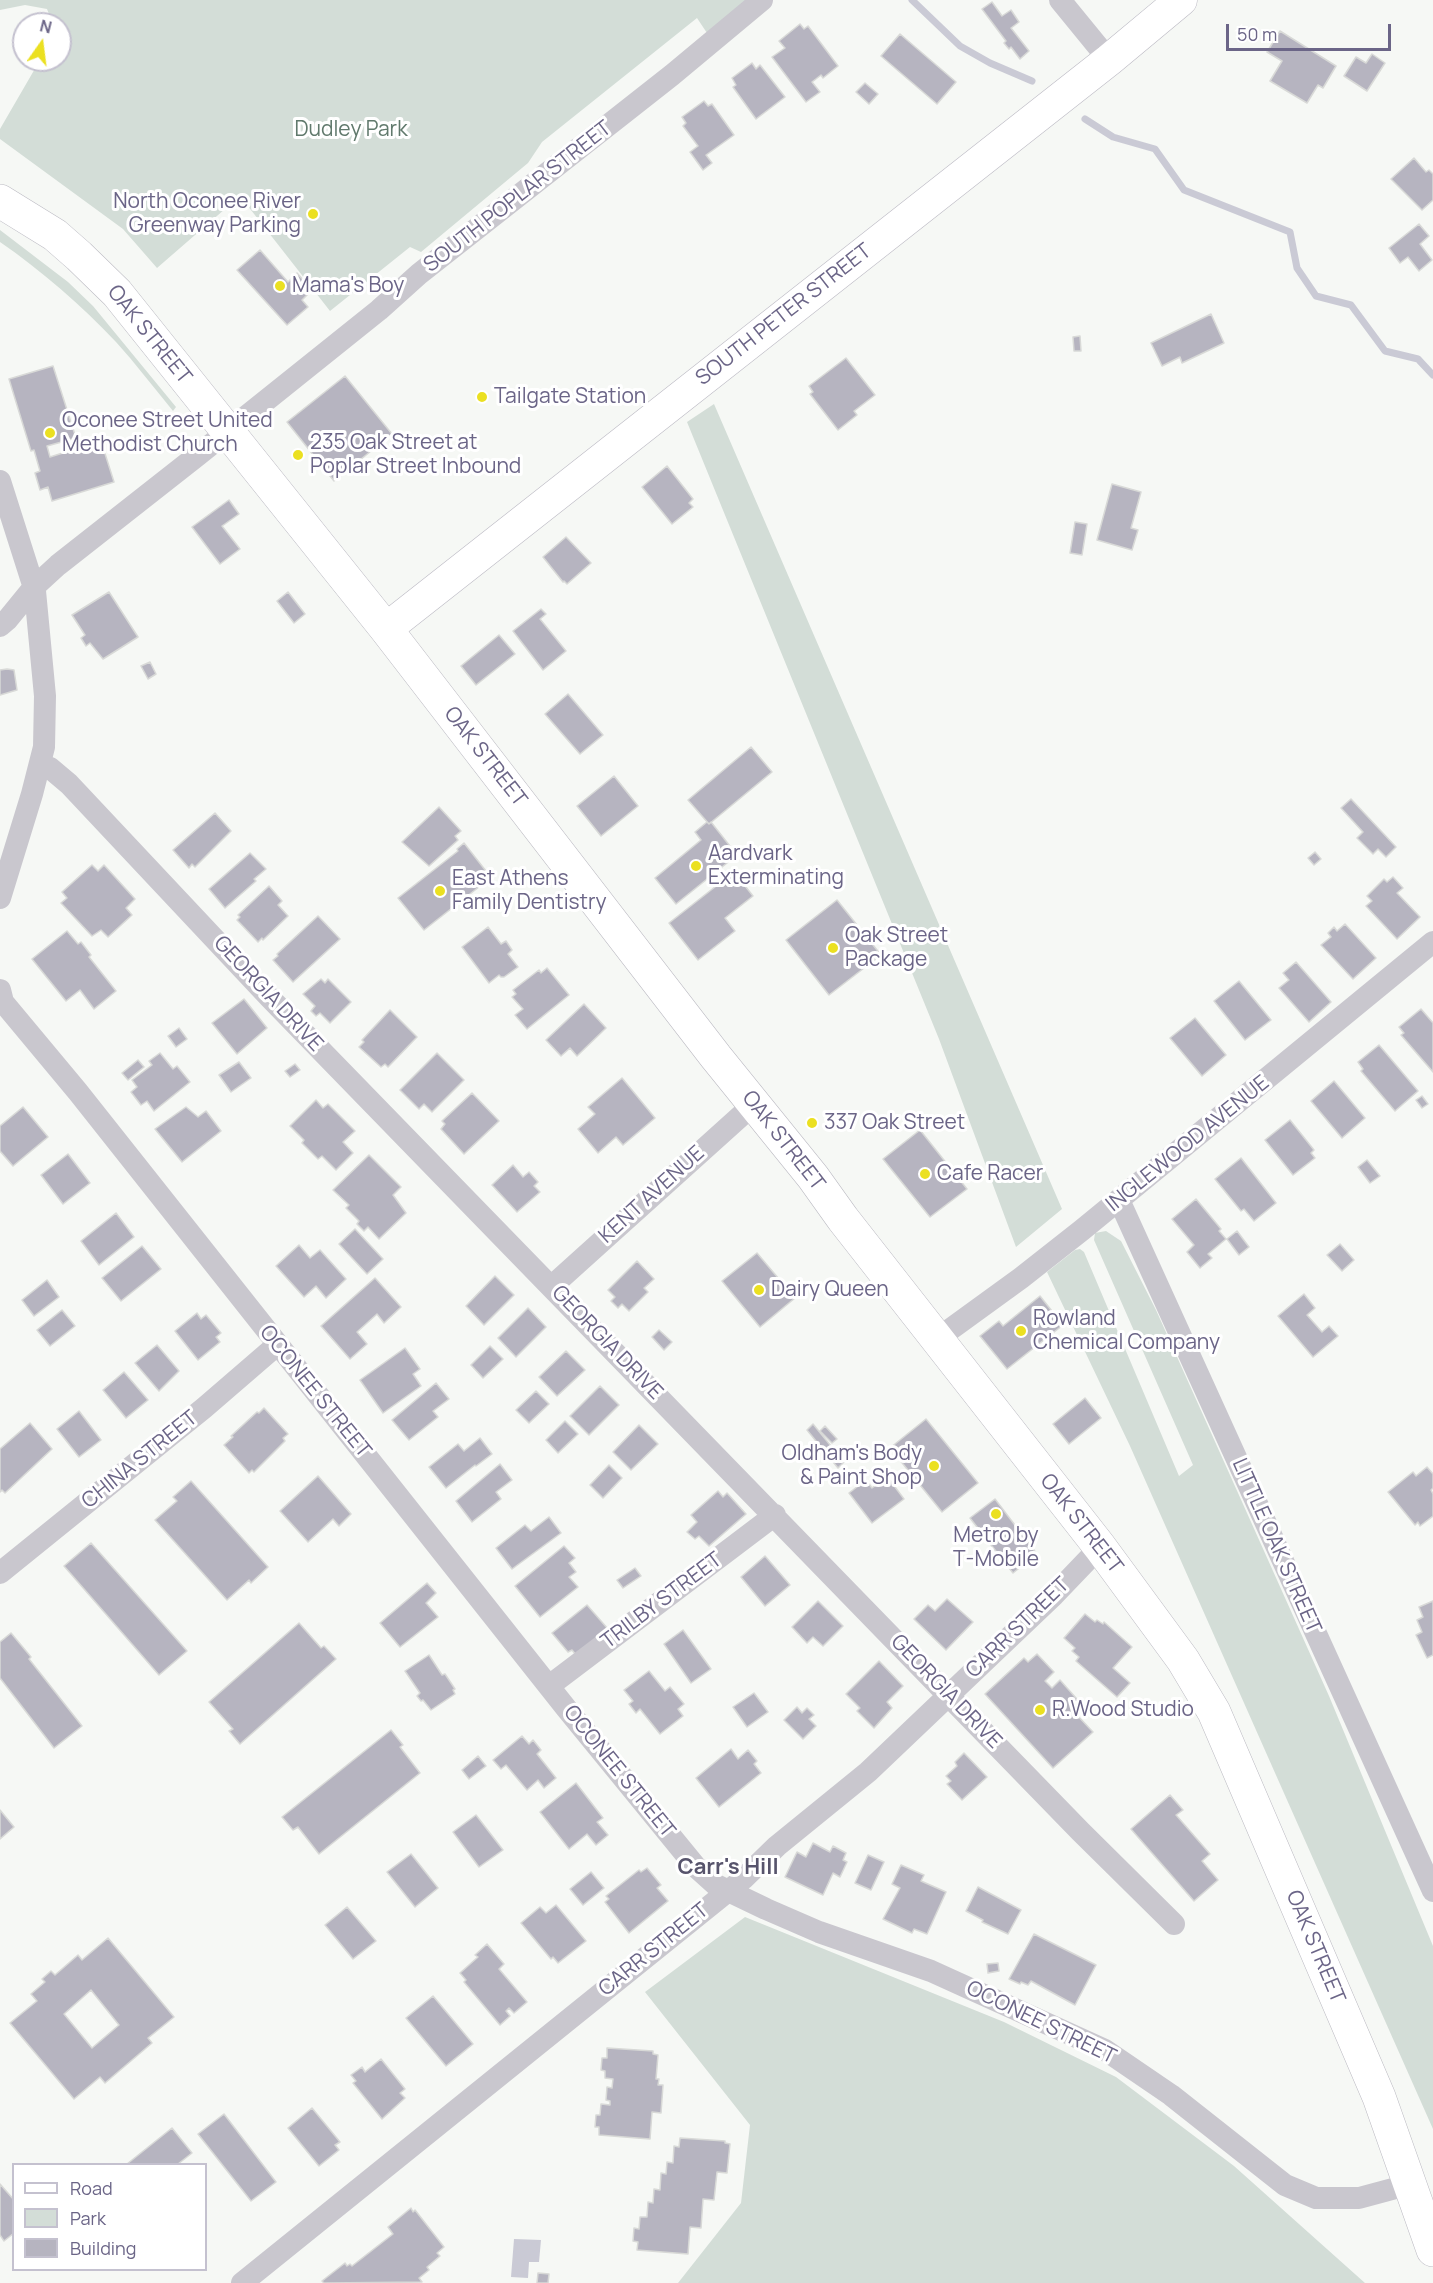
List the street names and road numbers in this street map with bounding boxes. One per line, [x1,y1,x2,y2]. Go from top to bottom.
street label: SOUTH POPLAR STREET [419,116,617,278]
street label: SOUTH PETER STREET [691,239,877,391]
street label: OAK STREET [101,280,197,390]
street label: OAK STREET [438,702,532,812]
street label: GEORGIA DRIVE [208,931,328,1057]
street label: INGLEWOOD AVENUE [1101,1071,1275,1217]
street label: OAK STREET [736,1086,830,1196]
street label: KENT AVENUE [594,1141,710,1249]
street label: GEORGIA DRIVE [546,1281,668,1405]
street label: OCONEE STREET [254,1321,376,1463]
street label: CHINA STREET [77,1406,203,1514]
street label: LITTLE OAK STREET [1226,1455,1326,1637]
street label: OAK STREET [1034,1469,1128,1579]
street label: TRILBY STREET [597,1547,727,1655]
street label: CARR STREET [961,1572,1075,1684]
street label: GEORGIA DRIVE [885,1630,1007,1754]
street label: OCONEE STREET [558,1701,680,1843]
street label: OAK STREET [1280,1887,1350,2007]
street label: CARR STREET [594,1898,714,2002]
street label: OCONEE STREET [962,1976,1120,2070]

